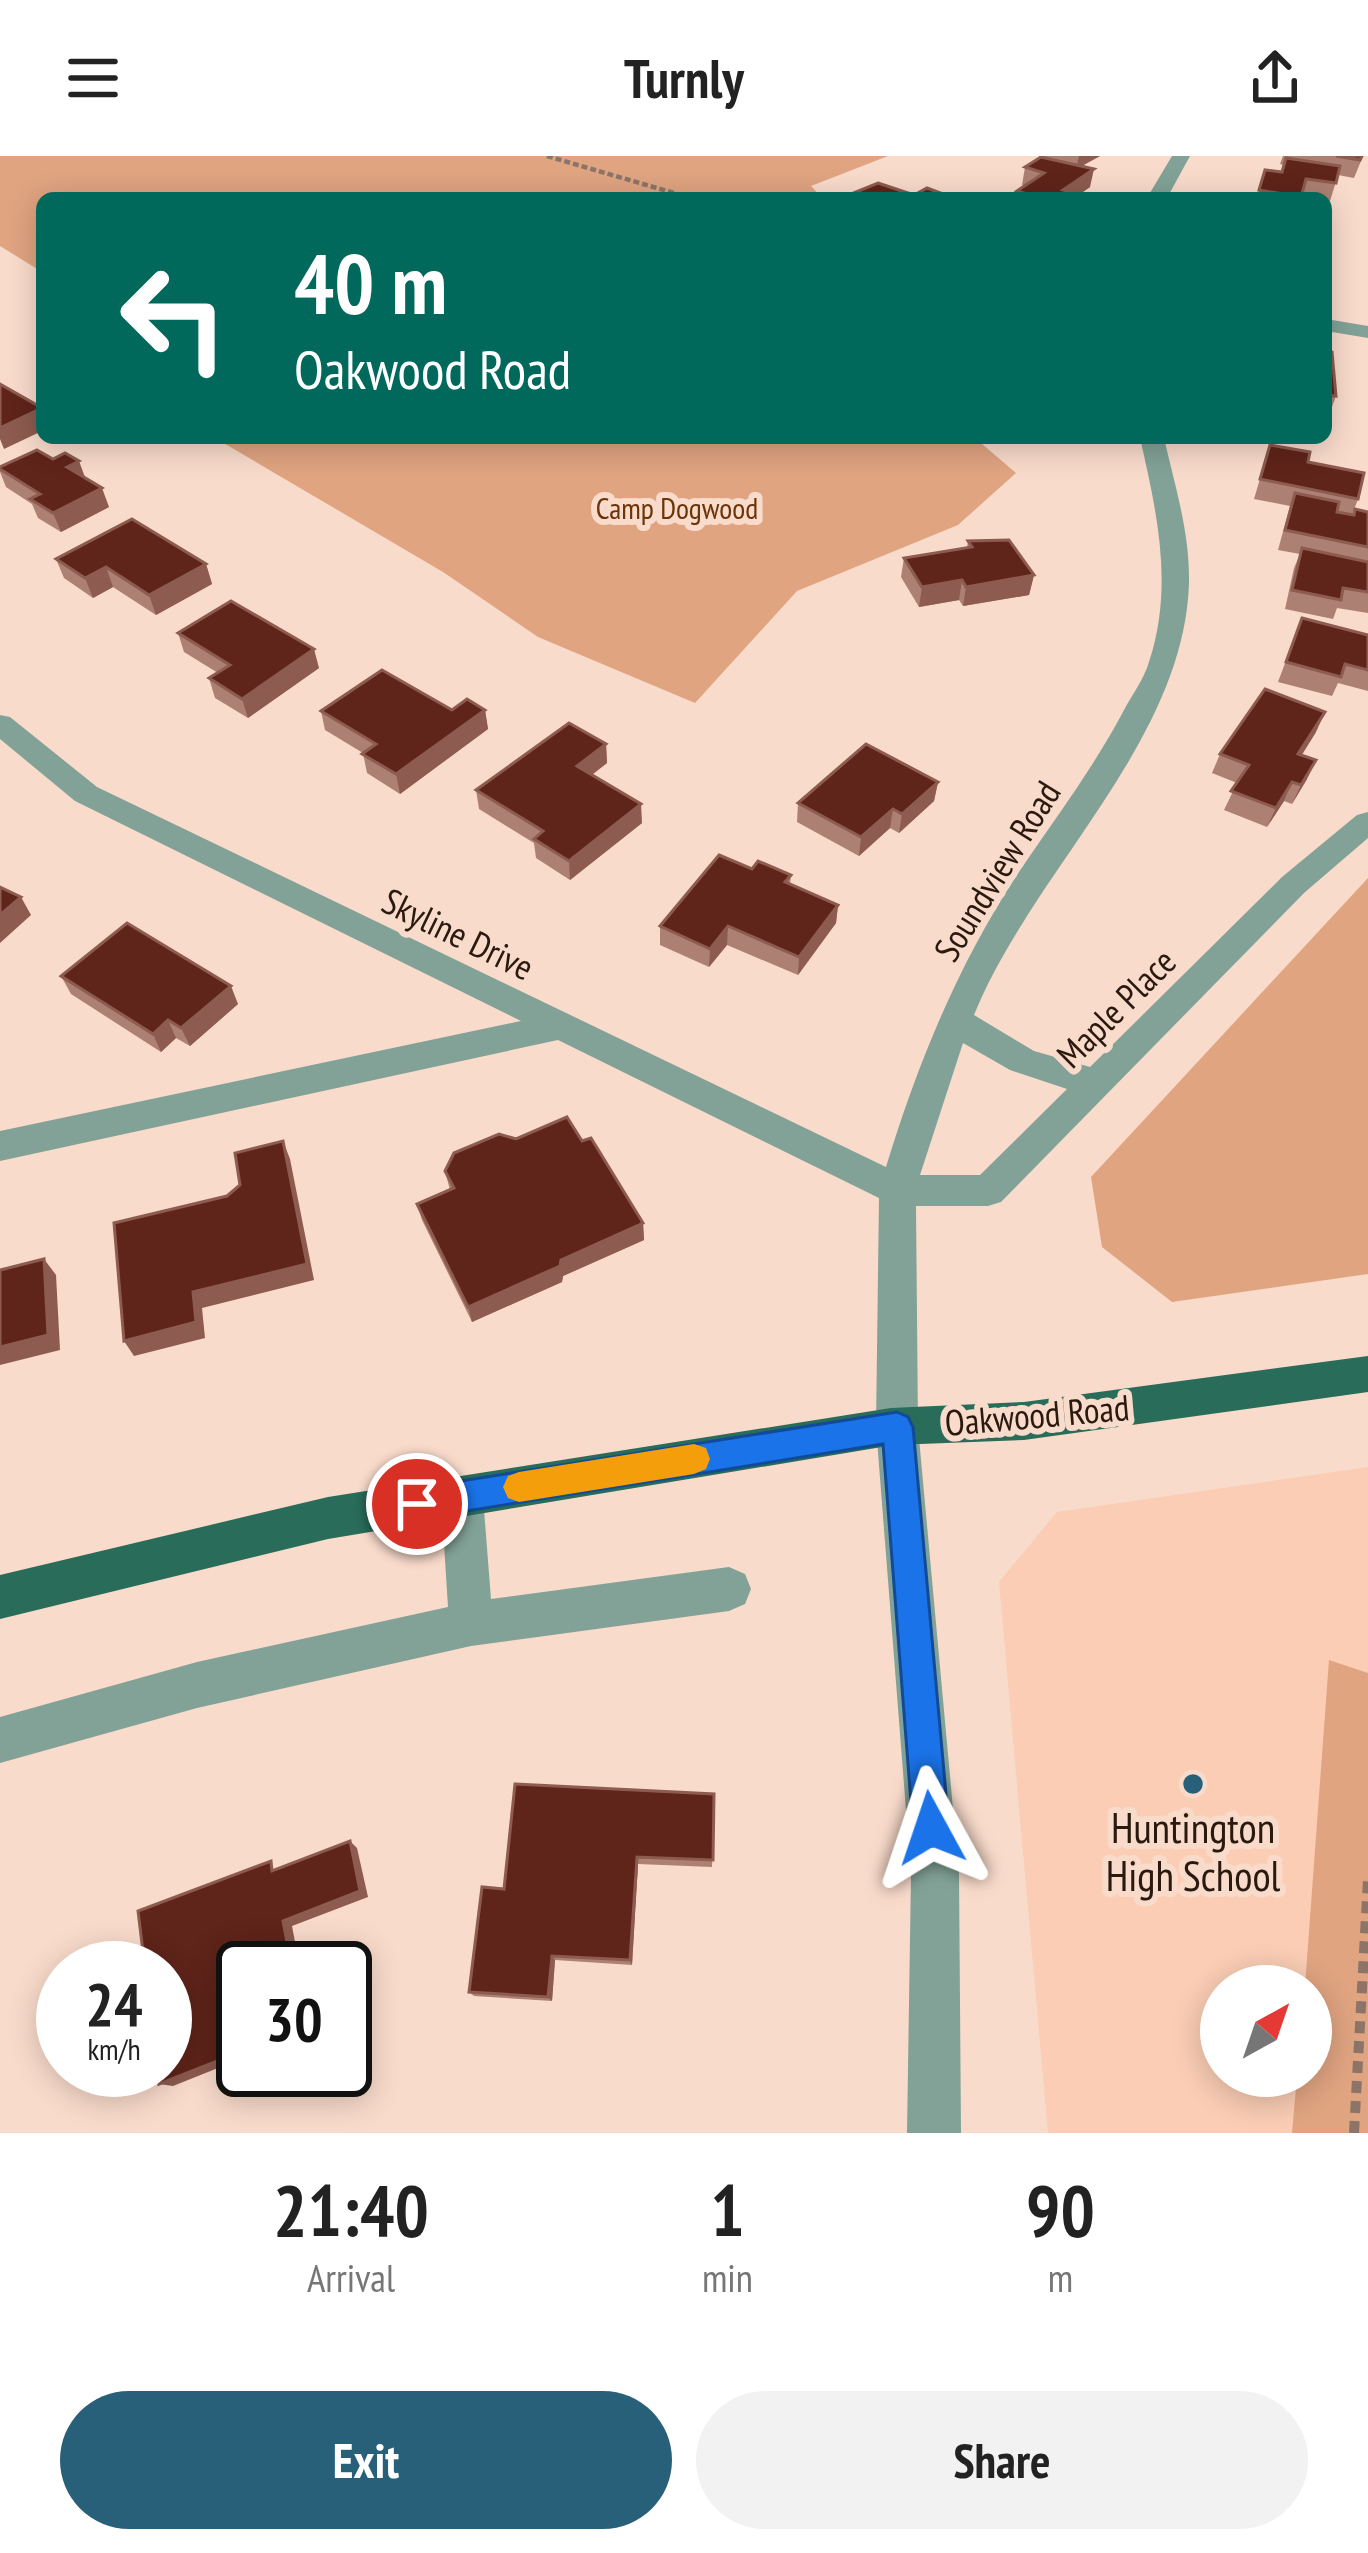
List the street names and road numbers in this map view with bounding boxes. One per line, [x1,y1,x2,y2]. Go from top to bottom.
street label: Soundview Road [923,772,1071,970]
street label: Skyline Drive [375,877,542,990]
street label: Maple Place [1046,938,1185,1077]
street label: Oakwood Road [943,1383,1131,1446]

